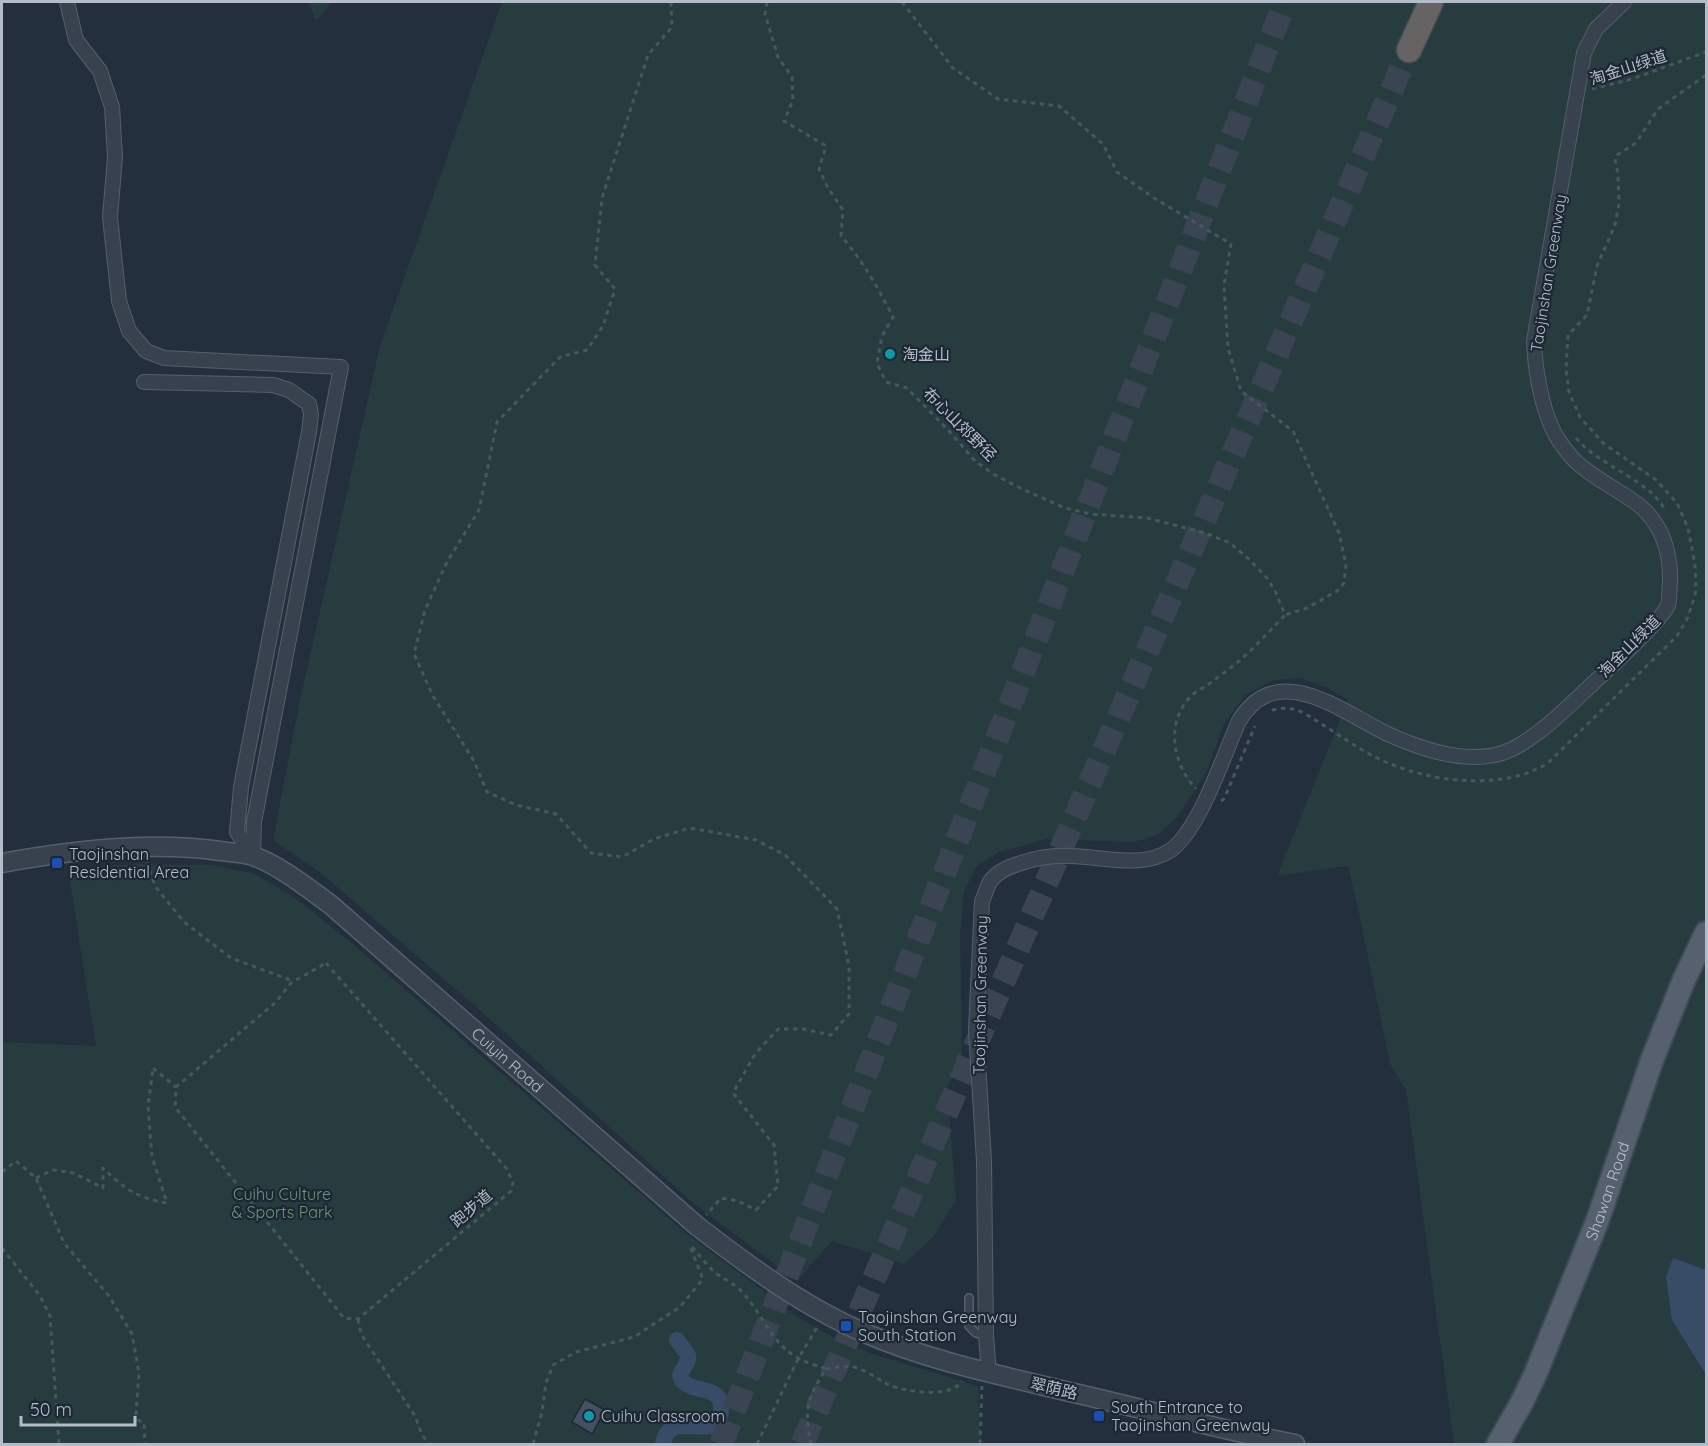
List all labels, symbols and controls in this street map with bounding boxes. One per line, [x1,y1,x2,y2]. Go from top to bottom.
street label: 淘金山绿道 [1587,45,1669,89]
street label: Taojinshan Greenway [1526,193,1570,353]
place label: 淘金山 [902,344,950,364]
marker: 淘金山 [883,347,897,361]
street label: 布心山郊野径 [919,383,1001,465]
street label: 淘金山绿道 [1594,611,1664,681]
place label: Taojinshan Residential Area [69,844,189,882]
marker: Taojinshan Residential Area [50,856,64,870]
street label: Taojinshan Greenway [969,915,991,1075]
street label: Cuiyin Road [468,1023,548,1097]
street label: Shawan Road [1581,1139,1633,1243]
park label: Cuihu Culture & Sports Park [231,1184,333,1222]
street label: 跑步道 [446,1185,496,1231]
place label: Taojinshan Greenway South Station [858,1307,1017,1345]
marker: Taojinshan Greenway South Station [839,1319,853,1333]
street label: 翠荫路 [1028,1373,1080,1403]
scale bar [21,1389,135,1427]
place label: South Entrance to Taojinshan Greenway [1111,1397,1270,1435]
text: 50 m [30,1398,72,1421]
place label: Cuihu Classroom [601,1406,725,1426]
marker: Cuihu Classroom [582,1409,596,1423]
marker: South Entrance to Taojinshan Greenway [1092,1409,1106,1423]

